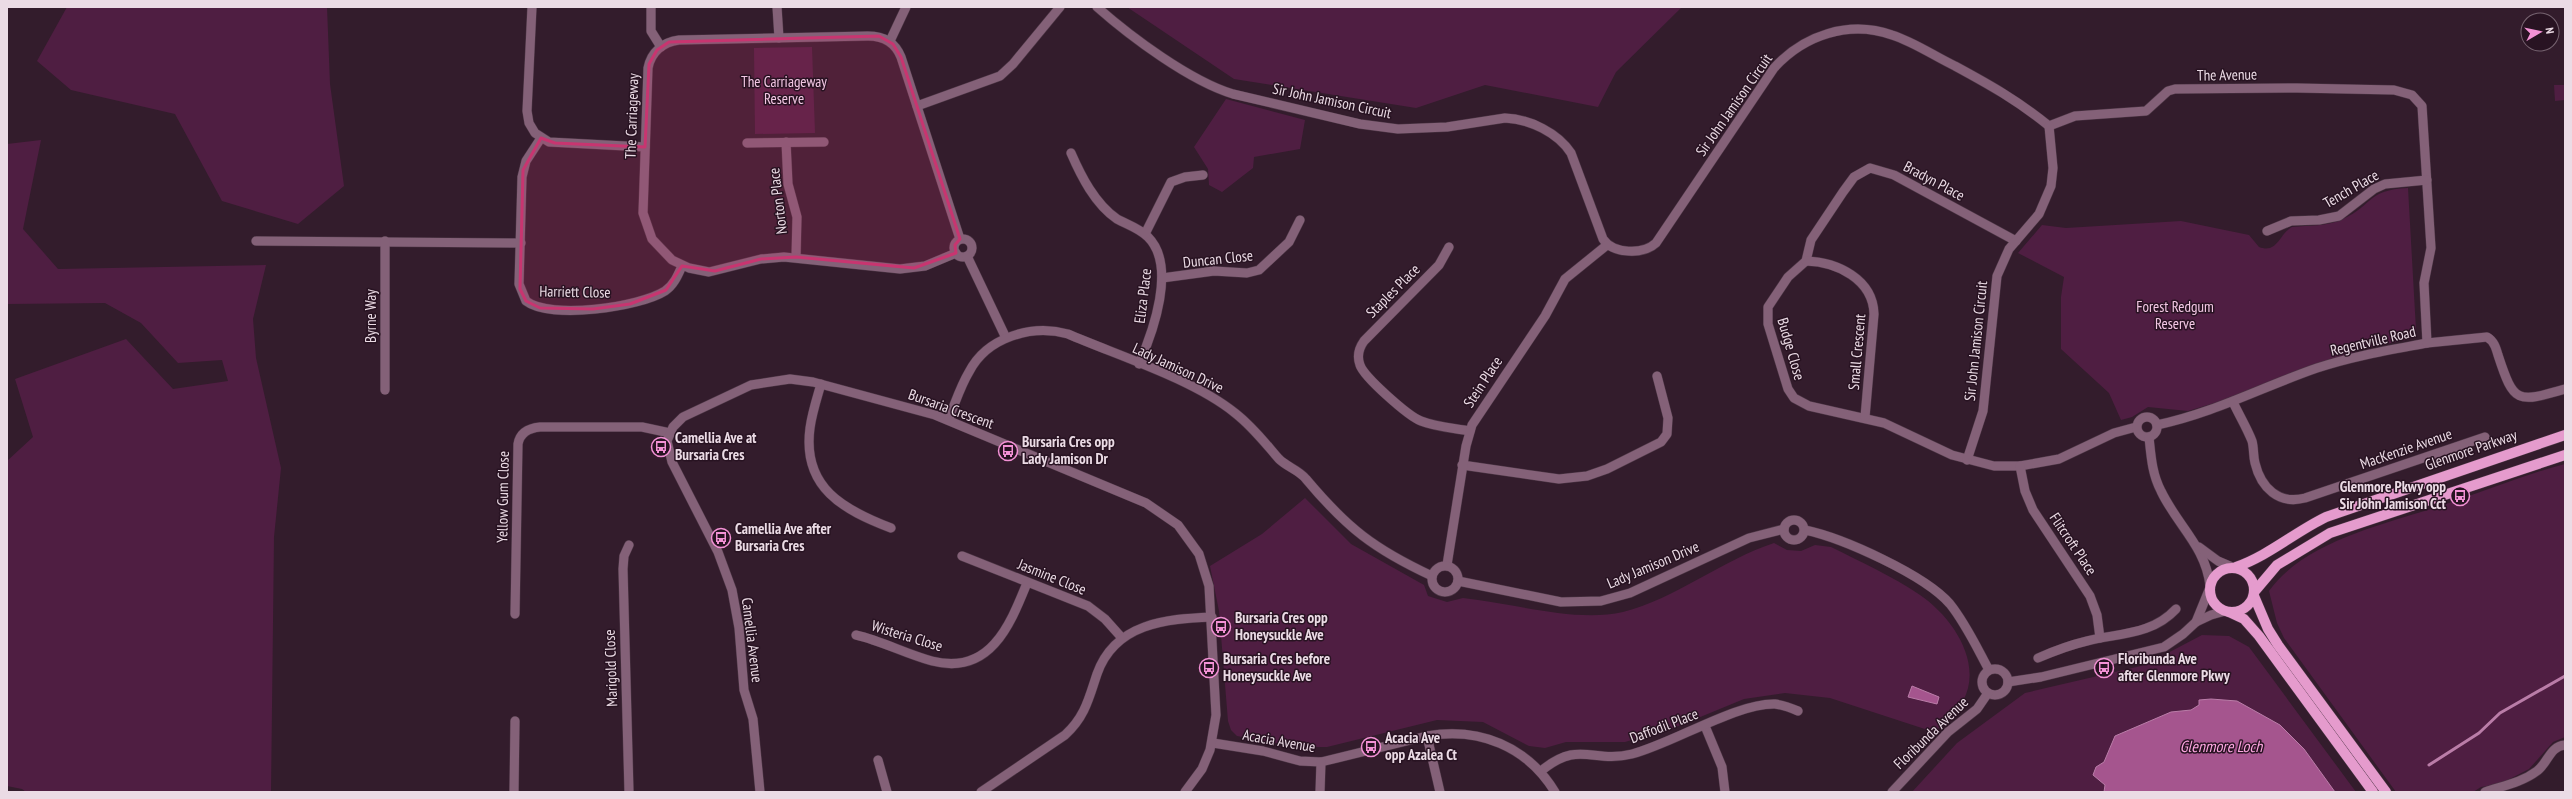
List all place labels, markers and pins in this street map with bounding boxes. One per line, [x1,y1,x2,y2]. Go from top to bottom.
place label: Camellia Ave at Bursaria Cres [675,428,757,464]
place label: Bursaria Cres opp Lady Jamison Dr [1022,432,1115,468]
bus stop icon: Camellia Ave at Bursaria Cres [650,436,672,458]
bus stop icon: Bursaria Cres opp Lady Jamison Dr [997,440,1019,462]
place label: Glenmore Pkwy opp Sir John Jamison Cct [2340,477,2447,513]
bus stop icon: Glenmore Pkwy opp Sir John Jamison Cct [2449,485,2471,507]
place label: Camellia Ave after Bursaria Cres [735,519,832,555]
bus stop icon: Camellia Ave after Bursaria Cres [710,527,732,549]
place label: Bursaria Cres opp Honeysuckle Ave [1235,608,1328,644]
bus stop icon: Bursaria Cres opp Honeysuckle Ave [1210,616,1232,638]
place label: Bursaria Cres before Honeysuckle Ave [1223,649,1330,685]
place label: Floribunda Ave after Glenmore Pkwy [2118,649,2231,685]
bus stop icon: Bursaria Cres before Honeysuckle Ave [1198,657,1220,679]
bus stop icon: Floribunda Ave after Glenmore Pkwy [2093,657,2115,679]
place label: Acacia Ave opp Azalea Ct [1384,728,1458,764]
bus stop icon: Acacia Ave opp Azalea Ct [1360,736,1382,758]

